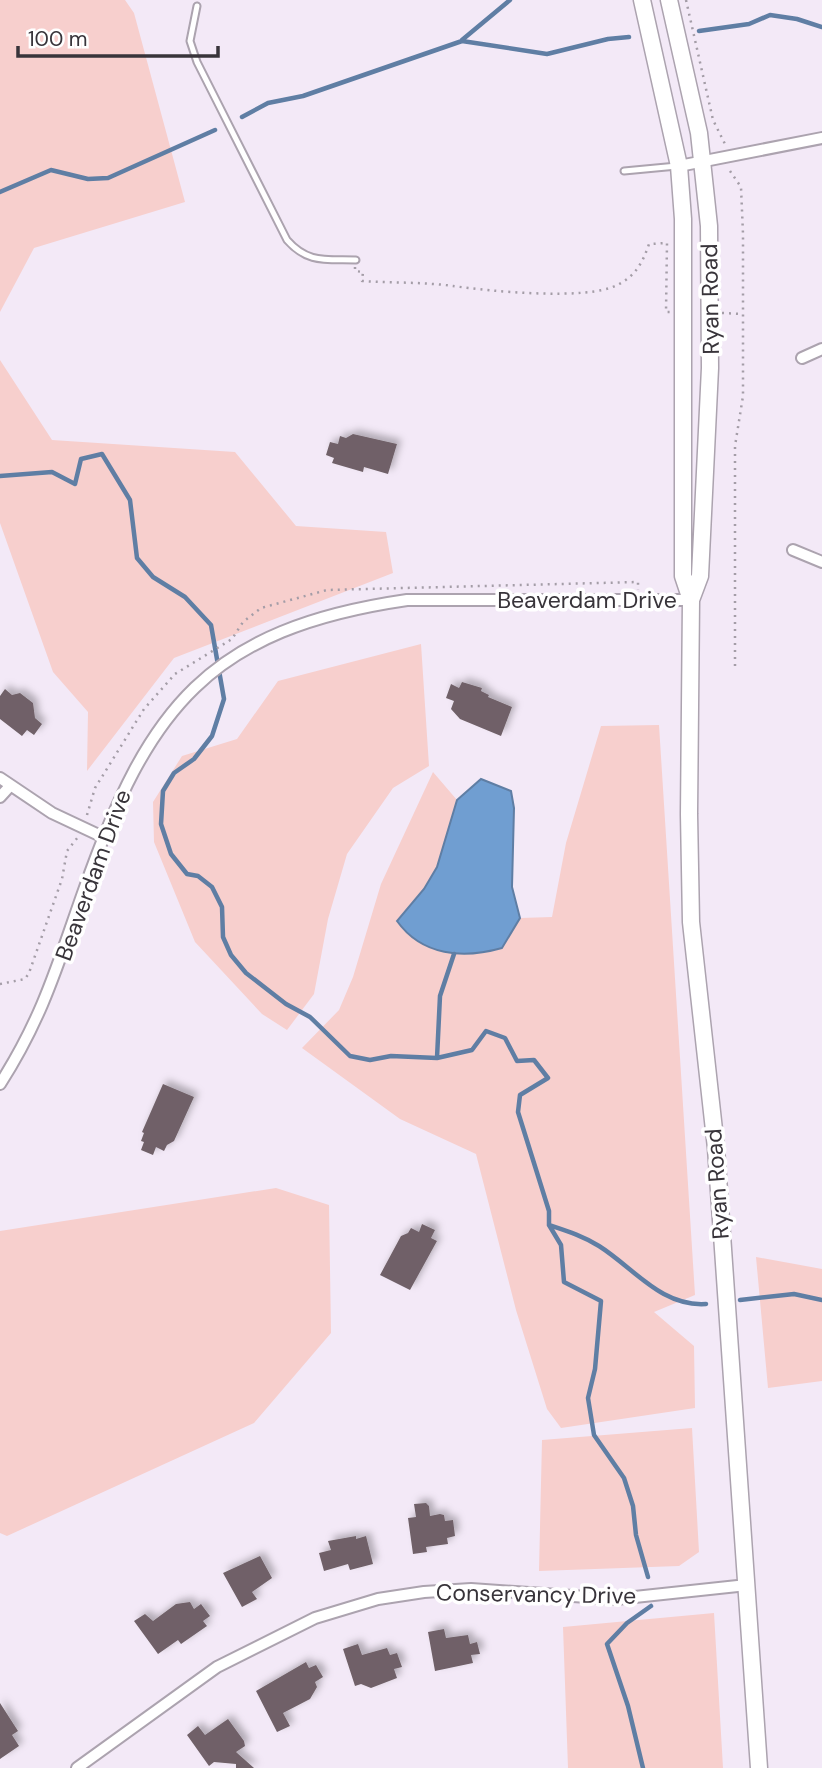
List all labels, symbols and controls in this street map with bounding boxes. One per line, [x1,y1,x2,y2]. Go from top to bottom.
scale bar [18,14,217,58]
text: 100 m [28,25,88,53]
street label: Ryan Road [694,243,726,355]
street label: Beaverdam Drive [497,585,677,615]
street label: Beaverdam Drive [48,785,138,965]
street label: Ryan Road [698,1128,736,1240]
street label: Conservancy Drive [436,1577,636,1611]

